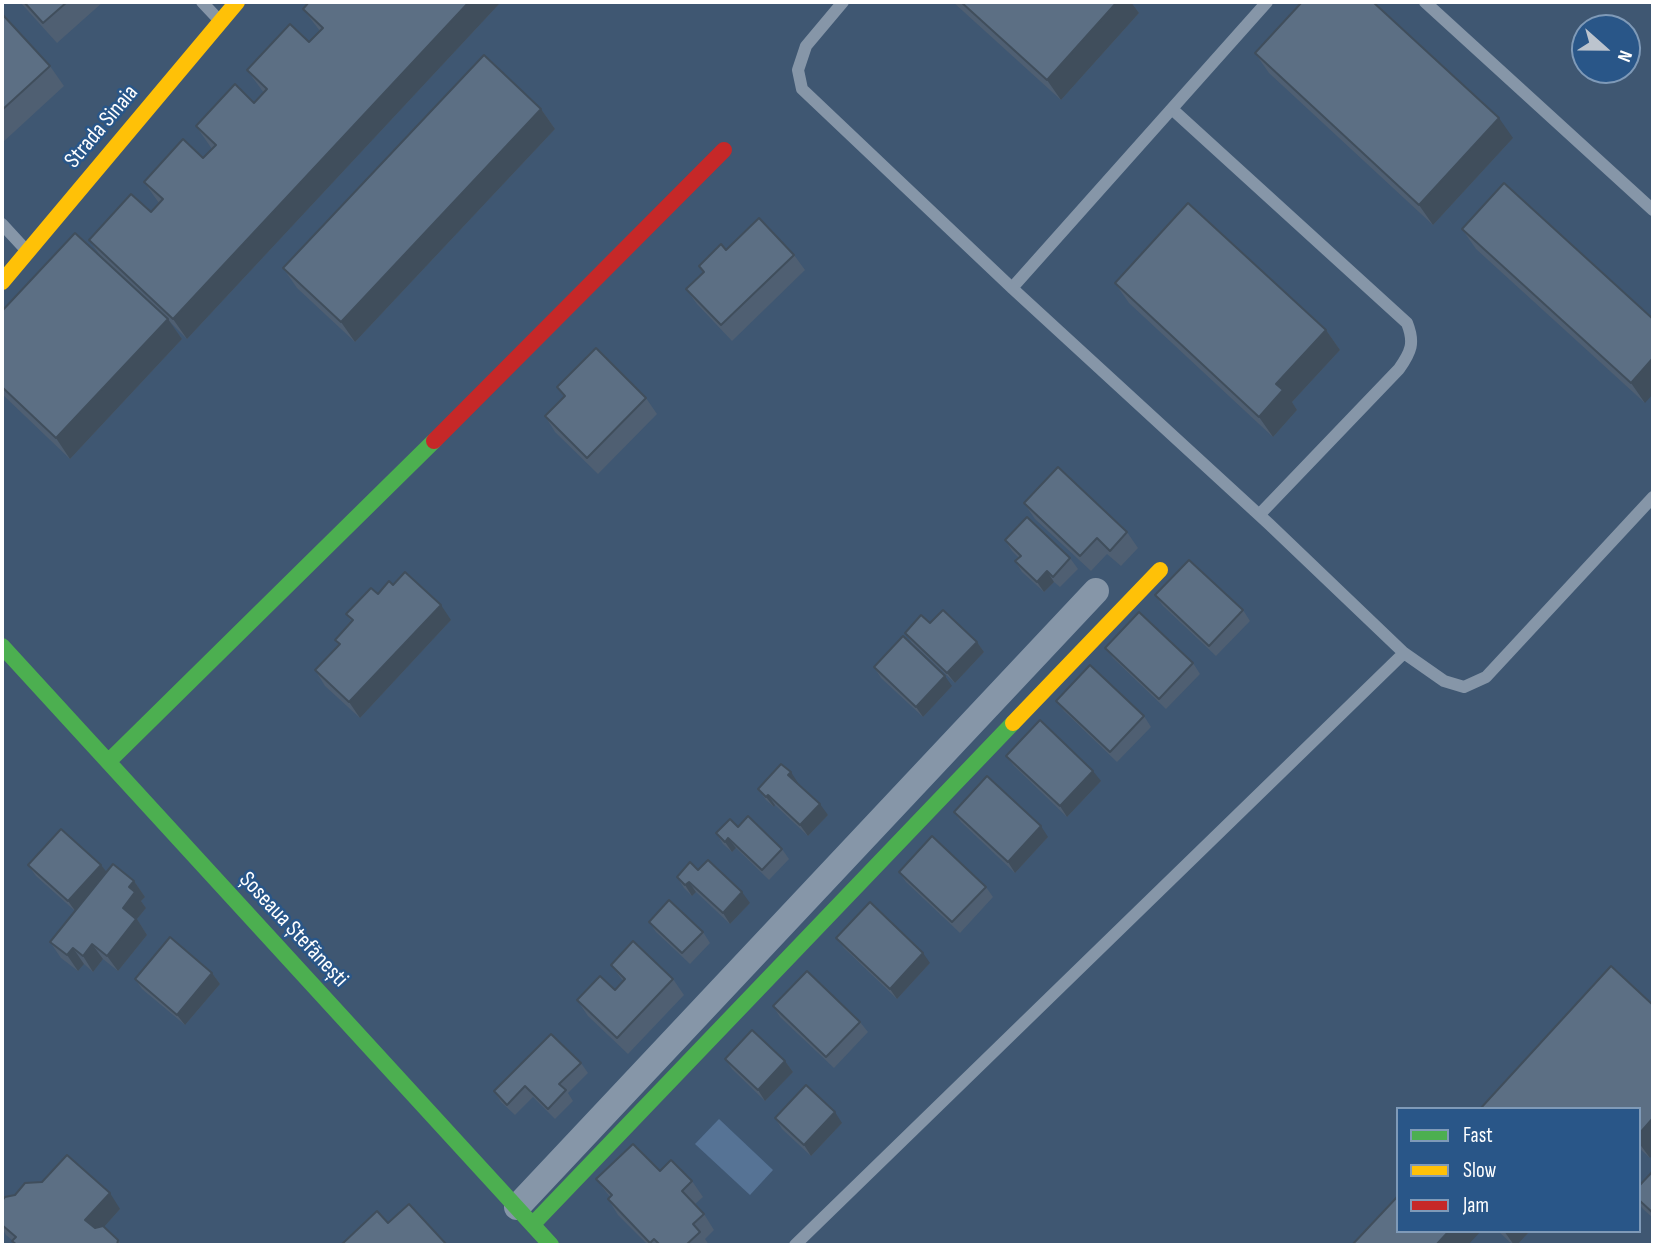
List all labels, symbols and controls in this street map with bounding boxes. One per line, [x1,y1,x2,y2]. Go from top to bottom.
north arrow [1571,14,1641,84]
text: N [1612,47,1637,65]
street label: Strada Sinaia [59,80,145,174]
street label: Șoseaua Ștefănești [233,867,353,993]
legend [1396,1107,1641,1233]
text: Fast [1463,1123,1493,1148]
text: Slow [1463,1158,1496,1183]
text: Jam [1463,1193,1489,1218]

